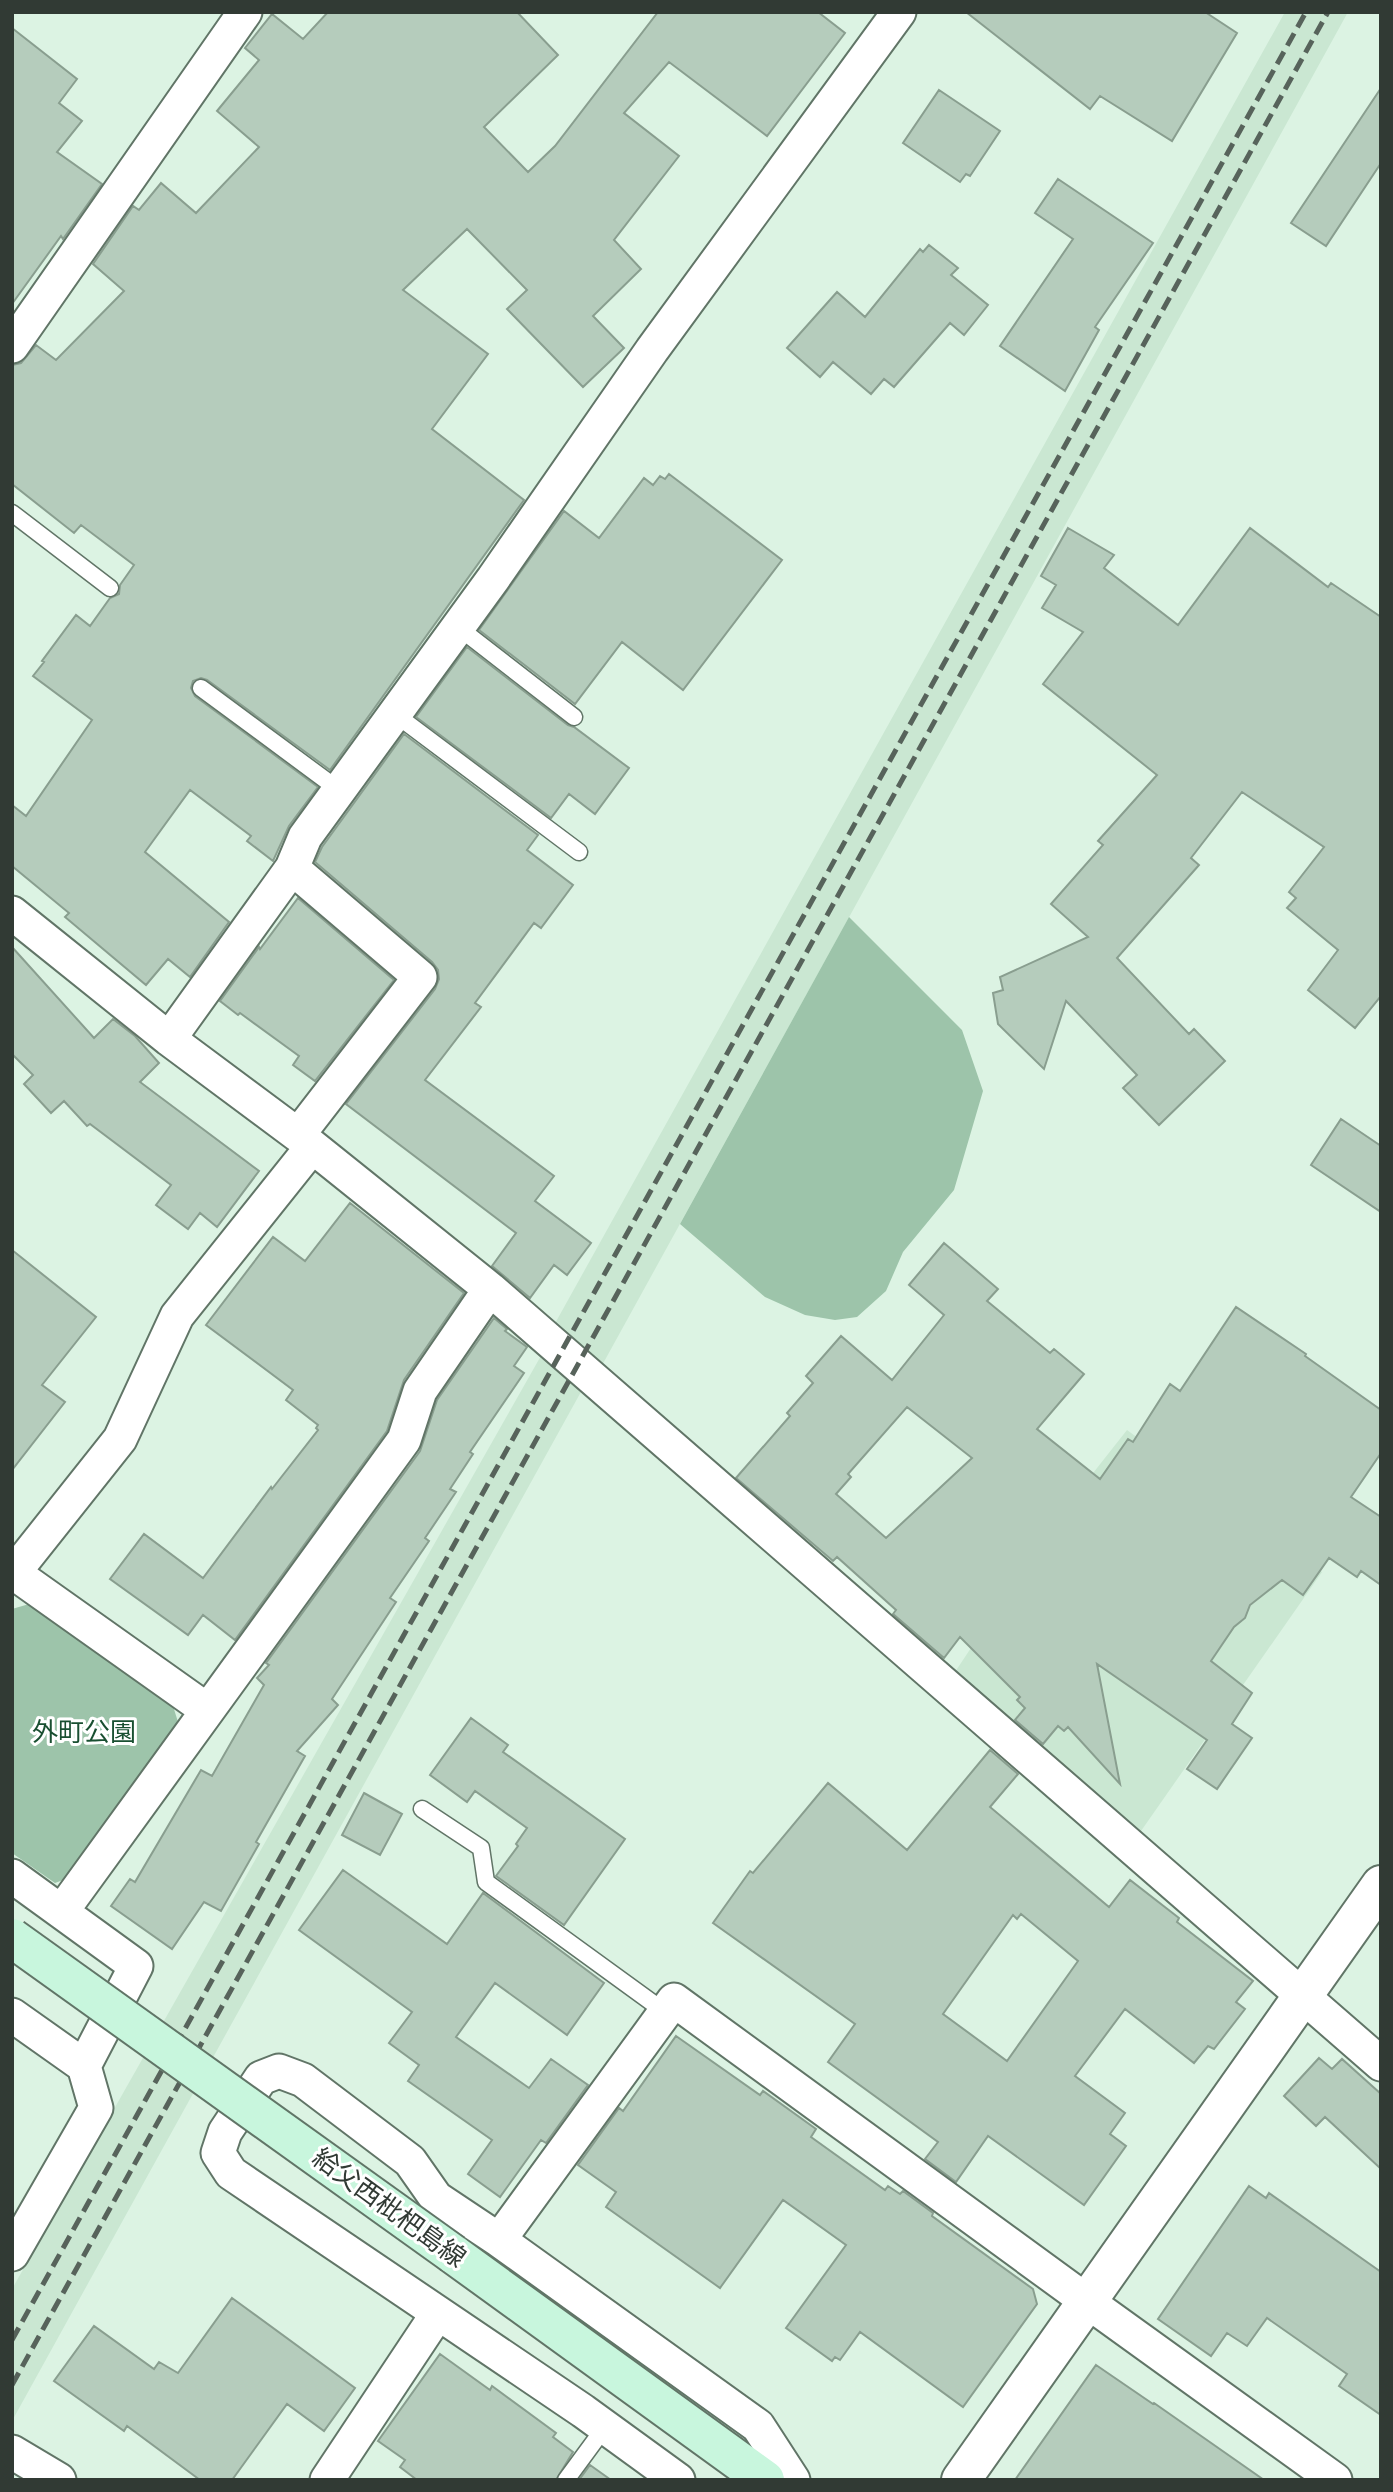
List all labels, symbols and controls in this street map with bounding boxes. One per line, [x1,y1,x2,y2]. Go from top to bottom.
park label: 外町公園 [32,1717,136,1748]
street label: 給父西枇杷島線 [306,2142,472,2274]

